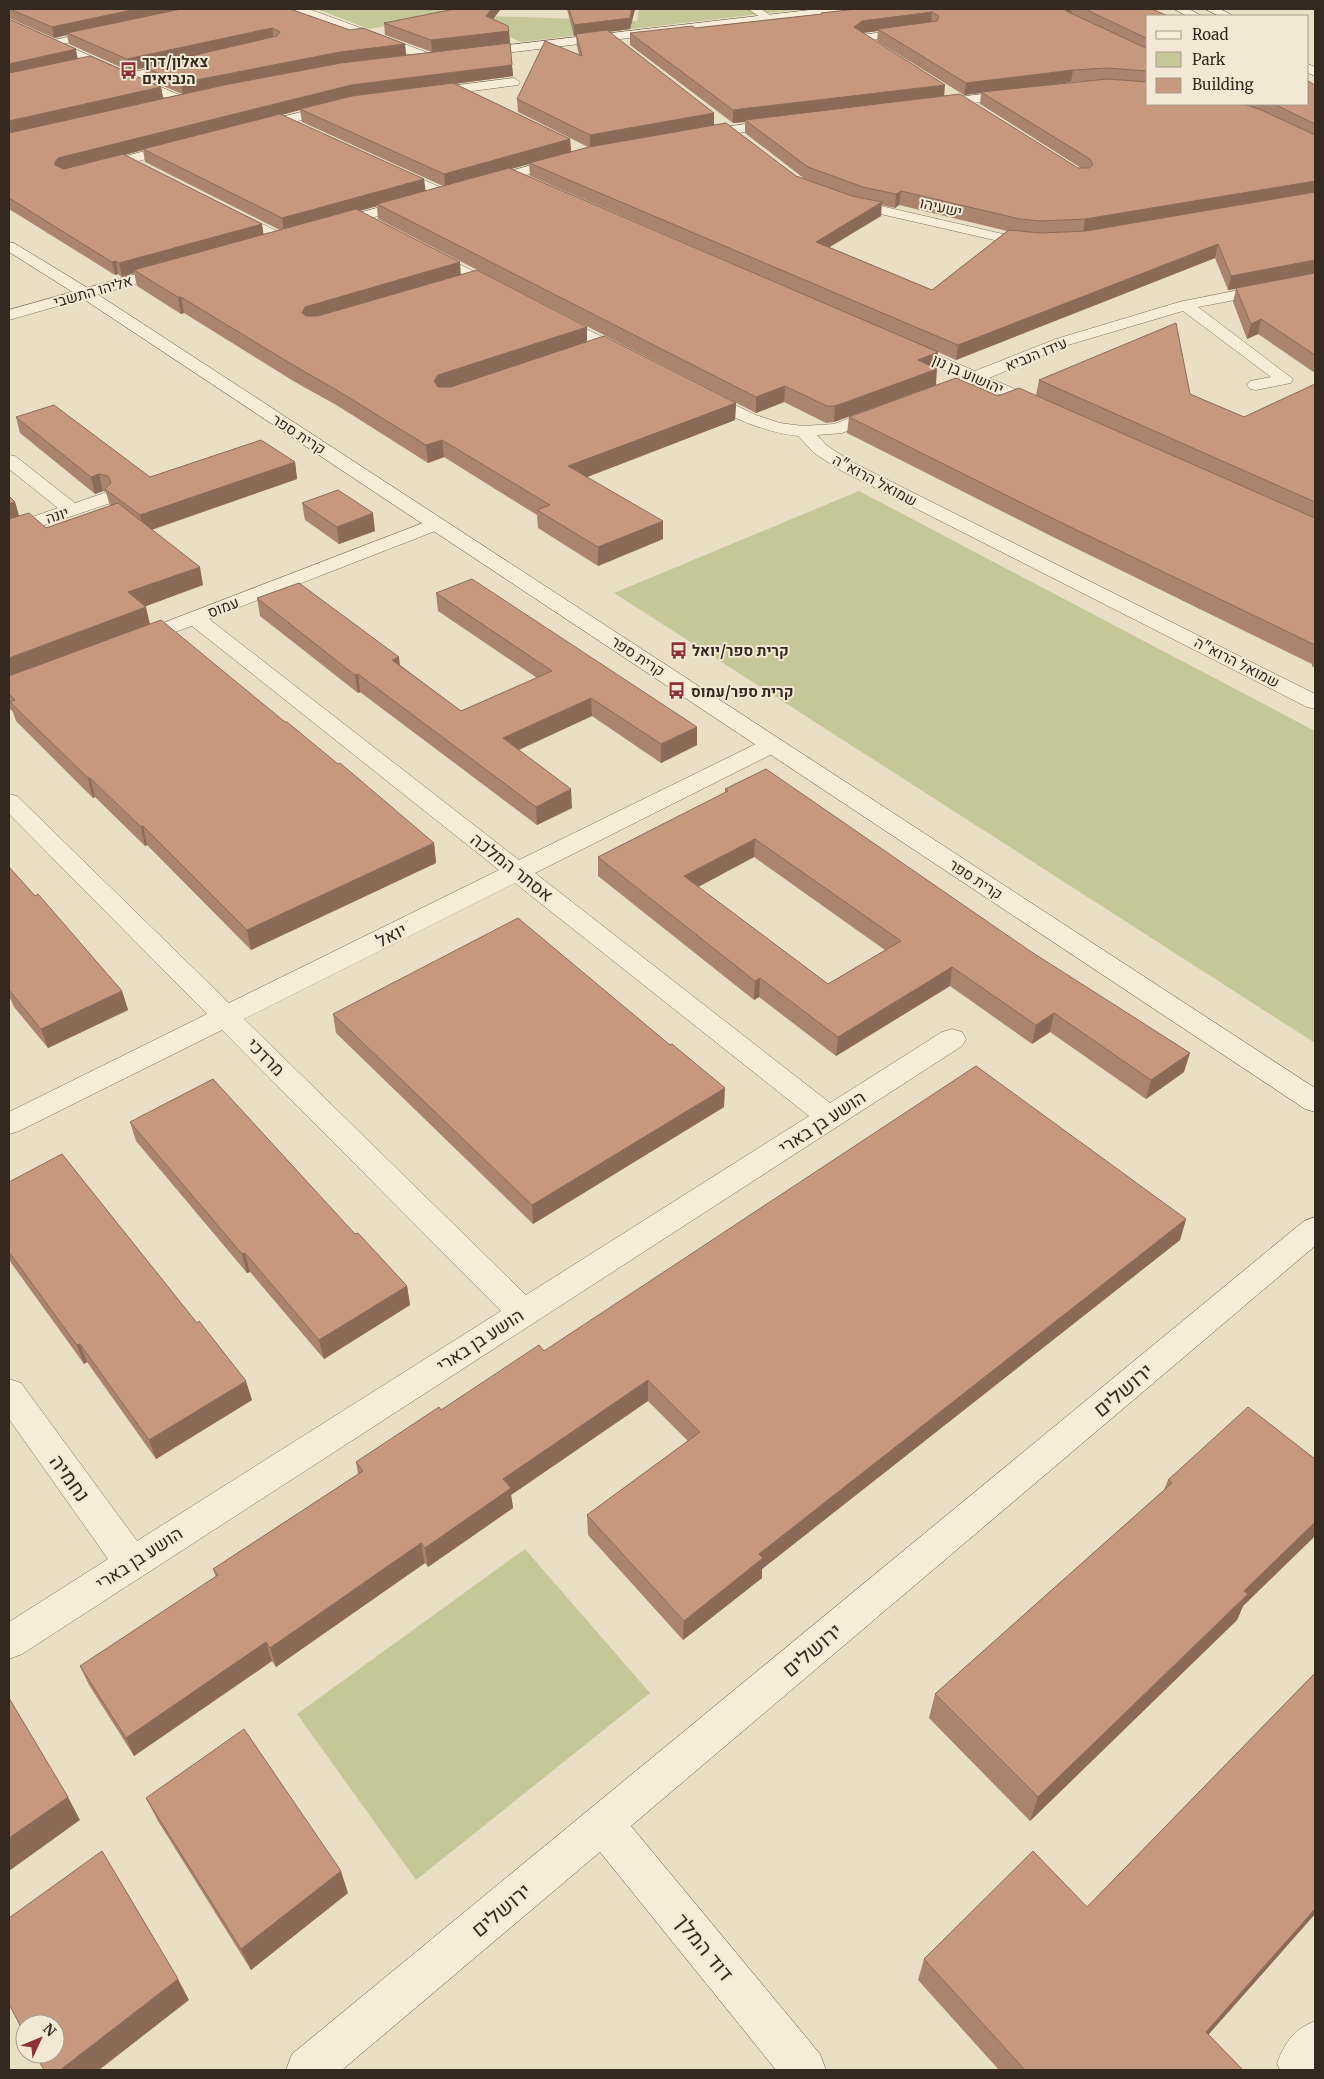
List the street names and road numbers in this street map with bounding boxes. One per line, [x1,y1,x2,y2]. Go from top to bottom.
street label: ישעיהו [918,193,964,221]
street label: אליהו התשבי [51,271,135,311]
street label: עידו הנביא [1002,333,1070,375]
street label: יהושוע בן נון [929,350,1007,398]
street label: קרית ספר [268,410,330,458]
street label: שמואל הרוא"ה [829,450,921,510]
street label: יונה [43,502,71,528]
street label: עמוס [205,592,241,622]
street label: קרית ספר [607,632,669,680]
street label: שמואל הרוא"ה [1191,632,1283,692]
street label: אסתר המלכה [466,828,558,906]
street label: קרית ספר [945,855,1007,903]
street label: יואל [372,918,410,952]
street label: מרדכי [242,1033,290,1081]
street label: הושע בן בארי [774,1085,870,1159]
street label: הושע בן בארי [432,1303,528,1377]
street label: ירושלים [1088,1357,1158,1423]
street label: נחמיה [44,1449,96,1507]
street label: הושע בן בארי [91,1521,187,1595]
street label: ירושלים [777,1617,847,1683]
street label: ירושלים [466,1877,536,1943]
street label: דוד המלך [668,1907,740,1987]

